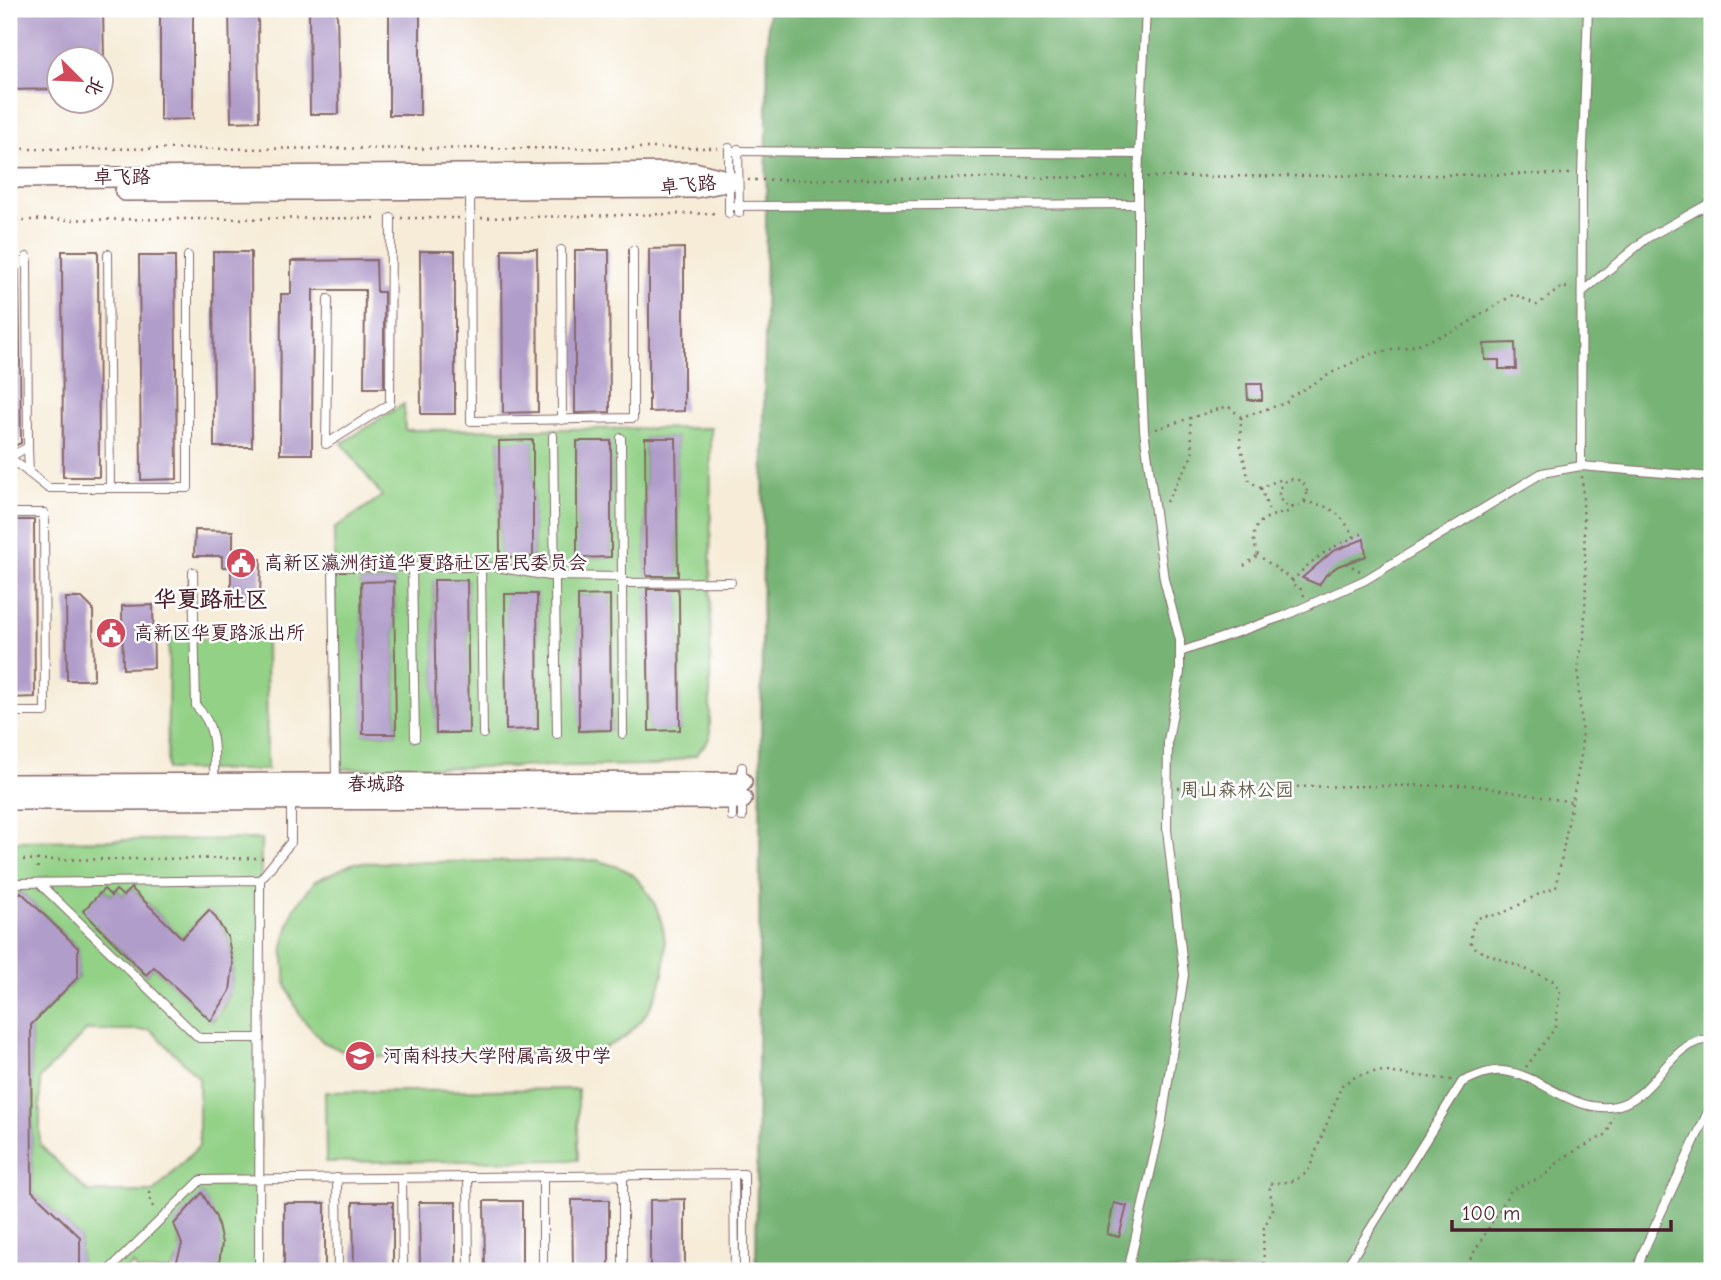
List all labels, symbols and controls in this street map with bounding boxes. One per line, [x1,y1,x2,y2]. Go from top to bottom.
north arrow [46,46,116,116]
text: 北 [81,73,109,100]
street label: 卓飞路 [93,166,151,188]
street label: 卓飞路 [659,172,717,198]
public building icon: 高新区瀛洲街道华夏路社区居民委员会 [224,546,258,580]
place label: 高新区瀛洲街道华夏路社区居民委员会 [264,552,587,574]
district label: 华夏路社区 [154,586,269,613]
public building icon: 高新区华夏路派出所 [94,616,128,650]
place label: 高新区华夏路派出所 [134,622,305,644]
street label: 春城路 [347,773,405,795]
park label: 周山森林公园 [1180,779,1294,801]
school or university icon: 河南科技大学附属高级中学 [343,1039,377,1073]
place label: 河南科技大学附属高级中学 [383,1045,611,1067]
scale bar [1452,1189,1670,1233]
text: 100 m [1462,1201,1520,1225]

